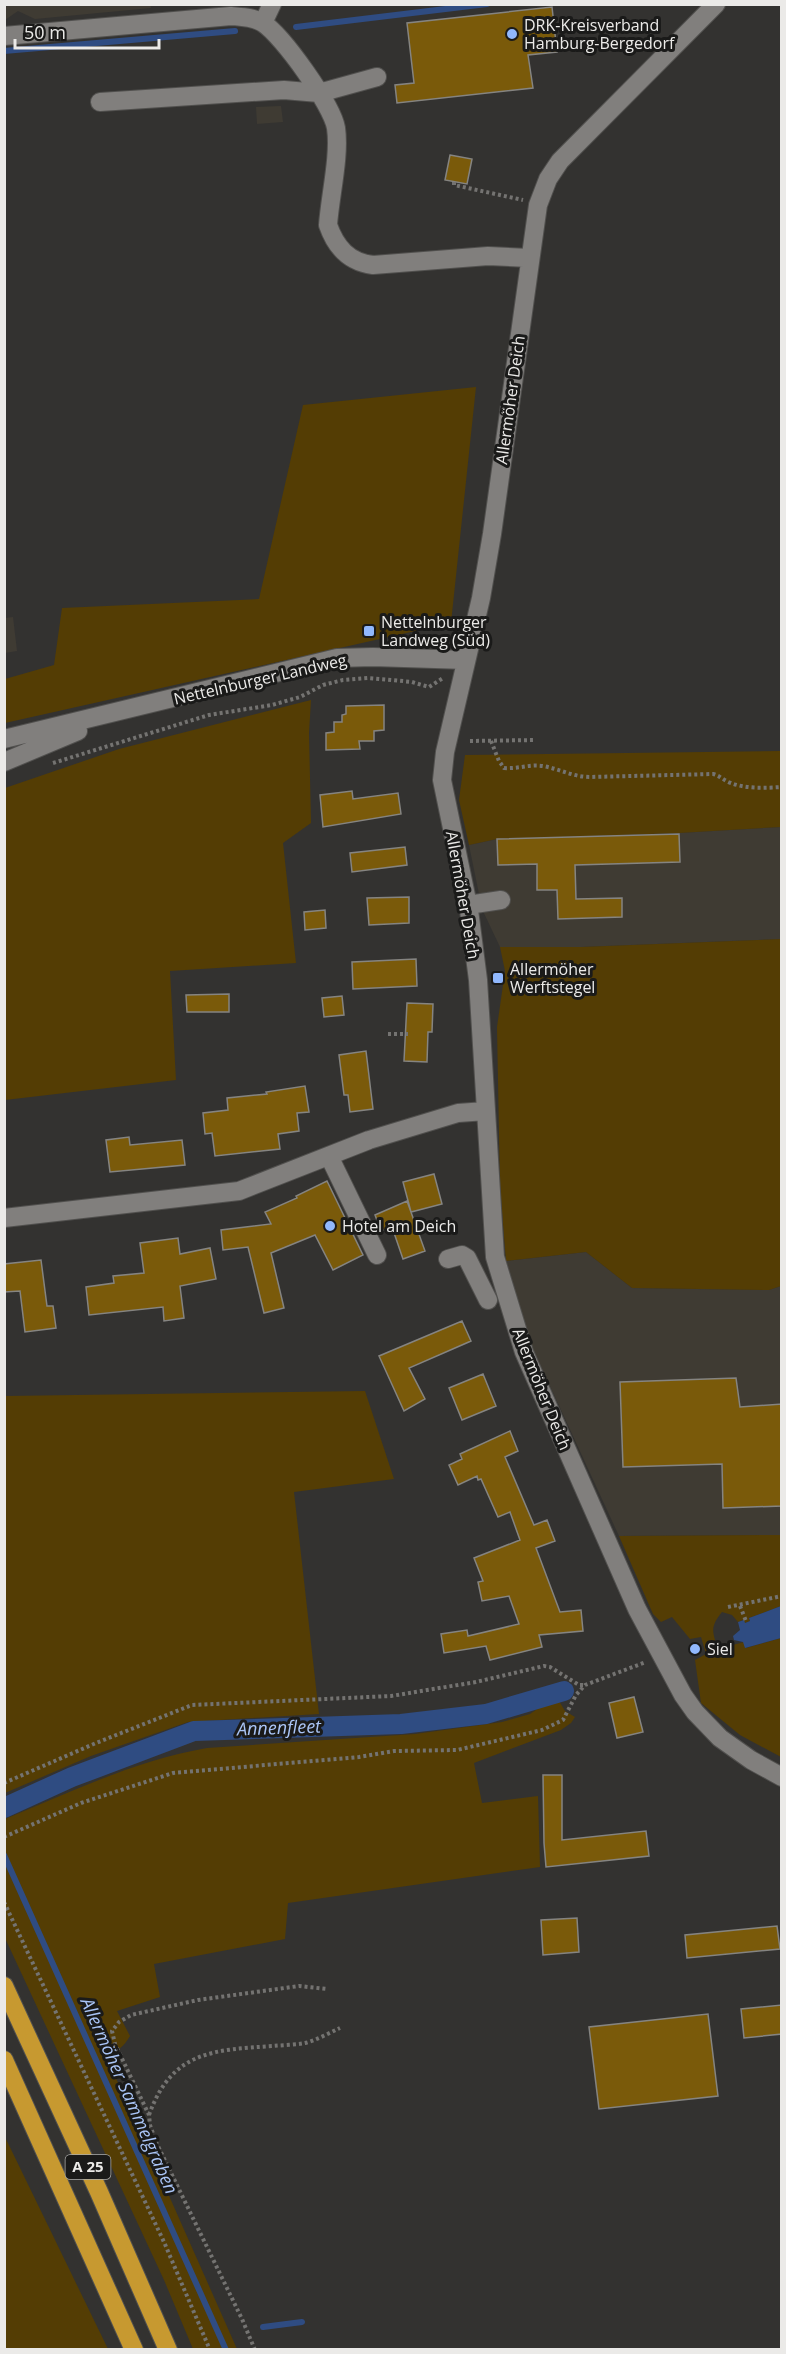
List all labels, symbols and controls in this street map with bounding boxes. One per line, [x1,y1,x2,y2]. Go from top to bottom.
scale bar [15,12,159,50]
place label: DRK-Kreisverband Hamburg-Bergedorf [524,14,676,54]
text: 50 m [24,20,66,44]
marker: DRK-Kreisverband Hamburg-Bergedorf [505,27,519,41]
street label: Allermöher Deich [490,334,530,466]
place label: Nettelnburger Landweg (Süd) [381,611,490,651]
marker: Nettelnburger Landweg (Süd) [362,624,376,638]
street label: Nettelnburger Landweg [171,648,349,710]
street label: Allermöher Deich [441,829,485,961]
place label: Allermöher Werftstegel [510,958,595,998]
marker: Allermöher Werftstegel [491,971,505,985]
place label: Hotel am Deich [342,1215,456,1237]
marker: Hotel am Deich [323,1219,337,1233]
street label: Allermöher Deich [507,1325,577,1453]
place label: Siel [707,1638,733,1660]
marker: Siel [688,1642,702,1656]
water label: Annenfleet [234,1714,323,1741]
water label: Allermöher Sammelgraben [75,1992,184,2198]
road number: A 25 [66,2155,110,2179]

